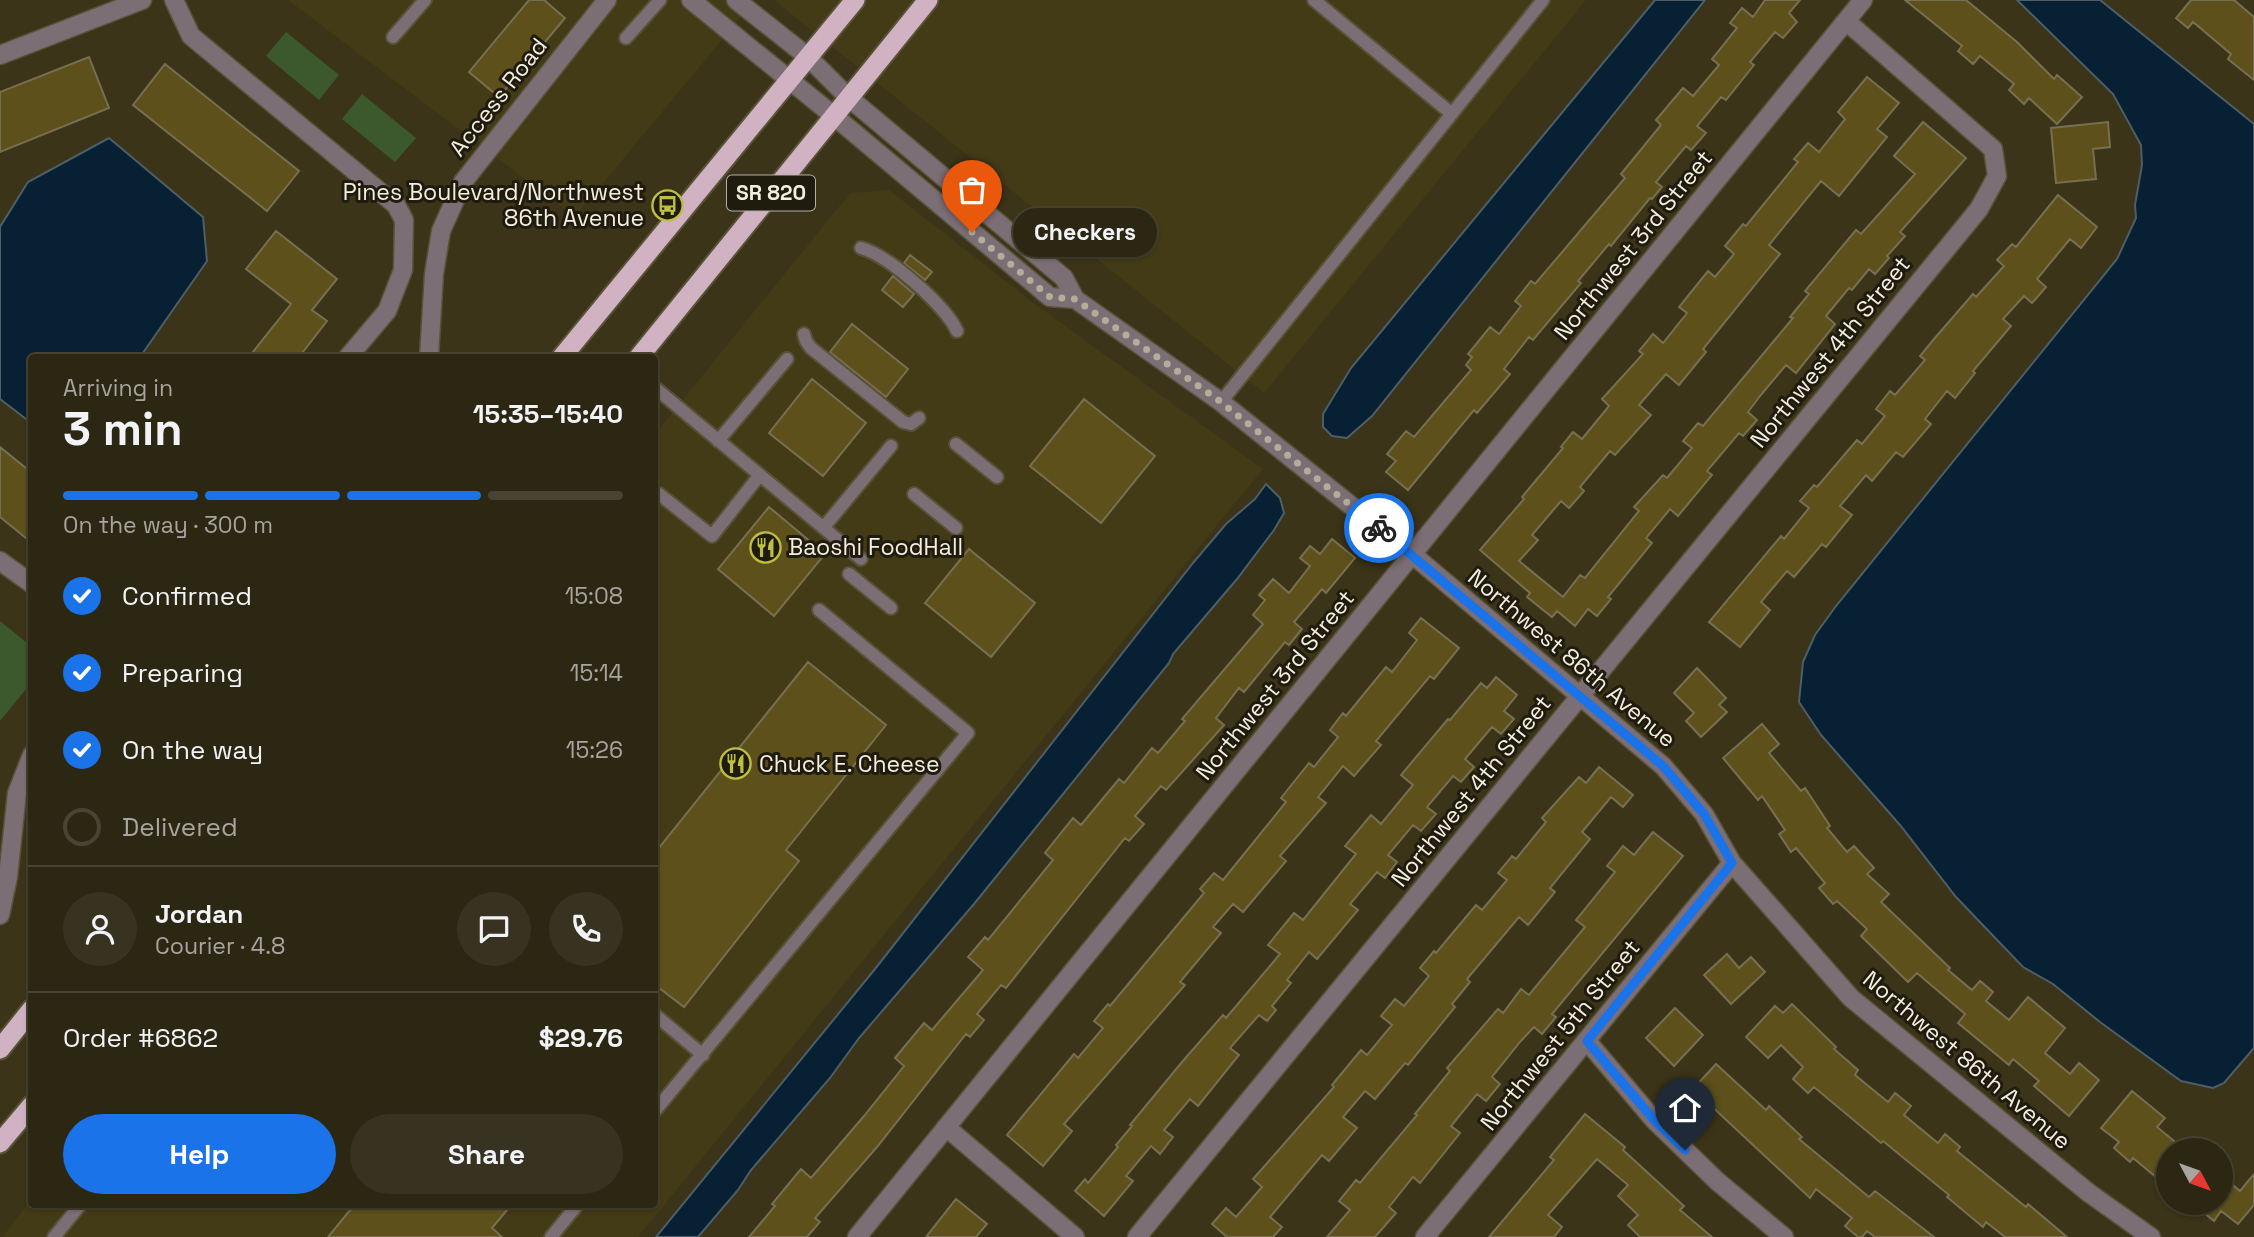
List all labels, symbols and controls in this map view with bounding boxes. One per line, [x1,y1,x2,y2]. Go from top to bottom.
street label: Access Road [442,32,554,162]
street label: Northwest 3rd Street [1547,144,1719,346]
pin [942,160,1002,232]
icon: bag [953,171,991,209]
road number: SR 820 [727,176,815,210]
place label: Pines Boulevard/Northwest 86th Avenue [343,177,644,233]
bus stop icon: Pines Boulevard/Northwest 86th Avenue [650,188,684,222]
callout: Checkers [1014,208,1158,256]
text: Checkers [1034,217,1136,247]
street label: Northwest 4th Street [1743,250,1917,454]
text: Arriving in [63,373,173,403]
text: 15:35–15:40 [473,397,623,431]
text: 3 min [63,400,183,458]
courier [1344,493,1414,563]
icon: bike [1360,509,1398,547]
text: On the way · 300 m [63,510,273,540]
restaurant icon: Baoshi FoodHall [748,530,782,564]
place label: Baoshi FoodHall [788,532,963,562]
street label: Northwest 86th Avenue [1462,562,1682,754]
icon: check [63,577,101,615]
text: Confirmed [122,579,252,613]
text: 15:08 [565,581,623,611]
street label: Northwest 3rd Street [1189,584,1361,786]
icon: check [63,654,101,692]
text: Preparing [122,656,243,690]
text: 15:14 [570,658,623,688]
street label: Northwest 4th Street [1384,689,1558,893]
icon: check [63,731,101,769]
text: On the way [122,733,263,767]
text: 15:26 [566,735,623,765]
restaurant icon: Chuck E. Cheese [719,747,753,781]
place label: Chuck E. Cheese [759,749,940,779]
text: Delivered [122,810,238,844]
button: person [63,892,137,966]
button: chat [457,892,531,966]
button: phone [549,892,623,966]
text: Jordan [155,897,243,931]
text: Courier · 4.8 [155,931,285,961]
street label: Northwest 5th Street [1474,933,1646,1137]
street label: Northwest 86th Avenue [1857,964,2077,1156]
text: Order #6862 [63,1021,218,1055]
text: $29.76 [539,1021,623,1055]
pin [1655,1078,1715,1150]
icon: home [1666,1089,1704,1127]
button: Help [63,1114,336,1194]
button: Share [350,1114,623,1194]
north arrow [2156,1138,2233,1214]
map controls [2156,1138,2233,1215]

